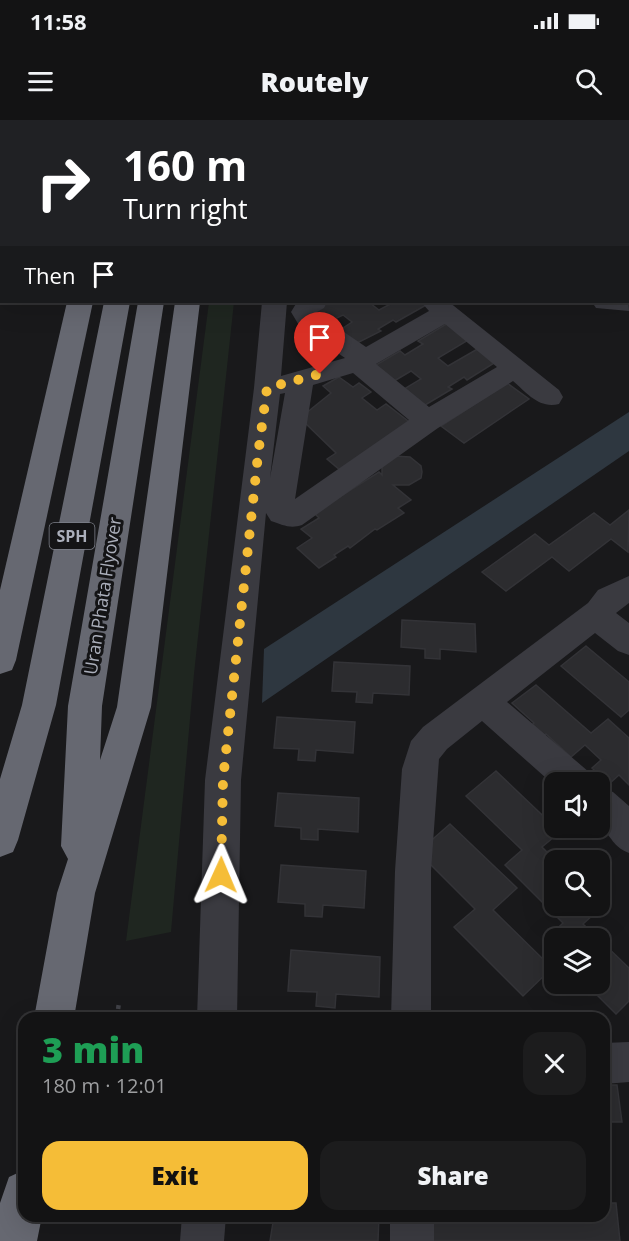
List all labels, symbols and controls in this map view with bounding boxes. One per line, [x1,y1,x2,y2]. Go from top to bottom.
text: 11:58 [30,6,87,36]
text: Routely [261,63,368,100]
icon: menu [24,65,57,98]
icon: search [572,65,605,98]
text: 160 m [123,136,247,193]
icon: right [24,144,102,222]
text: Turn right [123,190,248,227]
icon: arrive [87,258,120,291]
text: Then [24,260,75,290]
pin [294,312,345,374]
icon: arrive [303,321,336,354]
street label: Uran Phata Flyover [78,515,126,676]
road number: SPH [50,523,94,549]
map controls [544,772,610,994]
button: sound [544,772,610,838]
position arrow [189,843,253,907]
button: search [544,850,610,916]
button: layers [544,928,610,994]
text: 3 min [42,1025,144,1074]
button: close [523,1032,586,1095]
text: 180 m · 12:01 [42,1072,167,1099]
button: Exit [42,1141,308,1210]
button: Share [320,1141,586,1210]

